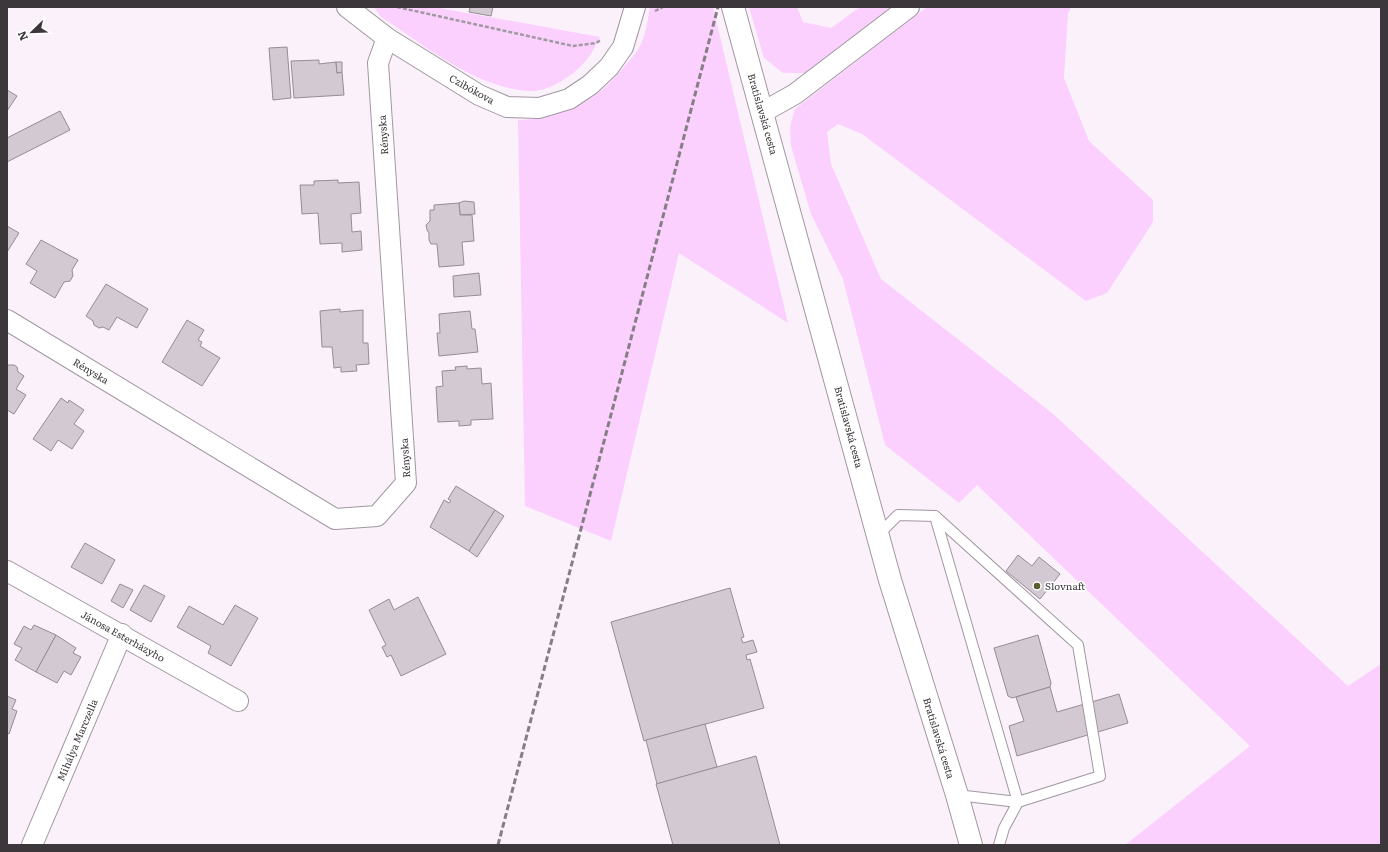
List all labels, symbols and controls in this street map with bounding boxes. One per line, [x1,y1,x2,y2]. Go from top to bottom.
north arrow [12,12,52,52]
text: N [13,29,31,44]
street label: Czibókova [447,70,498,107]
street label: Bratislavská cesta [745,71,782,157]
street label: Rényska [374,114,391,155]
street label: Rényska [70,354,113,388]
street label: Bratislavská cesta [831,384,868,470]
street label: Rényska [396,437,413,478]
place label: Slovnaft [1045,578,1086,593]
marker: Slovnaft [1032,581,1042,591]
street label: Jánosa Esterházyho [79,606,168,665]
street label: Bratislavská cesta [920,695,959,781]
street label: Mihálya Marczella [52,696,101,783]

